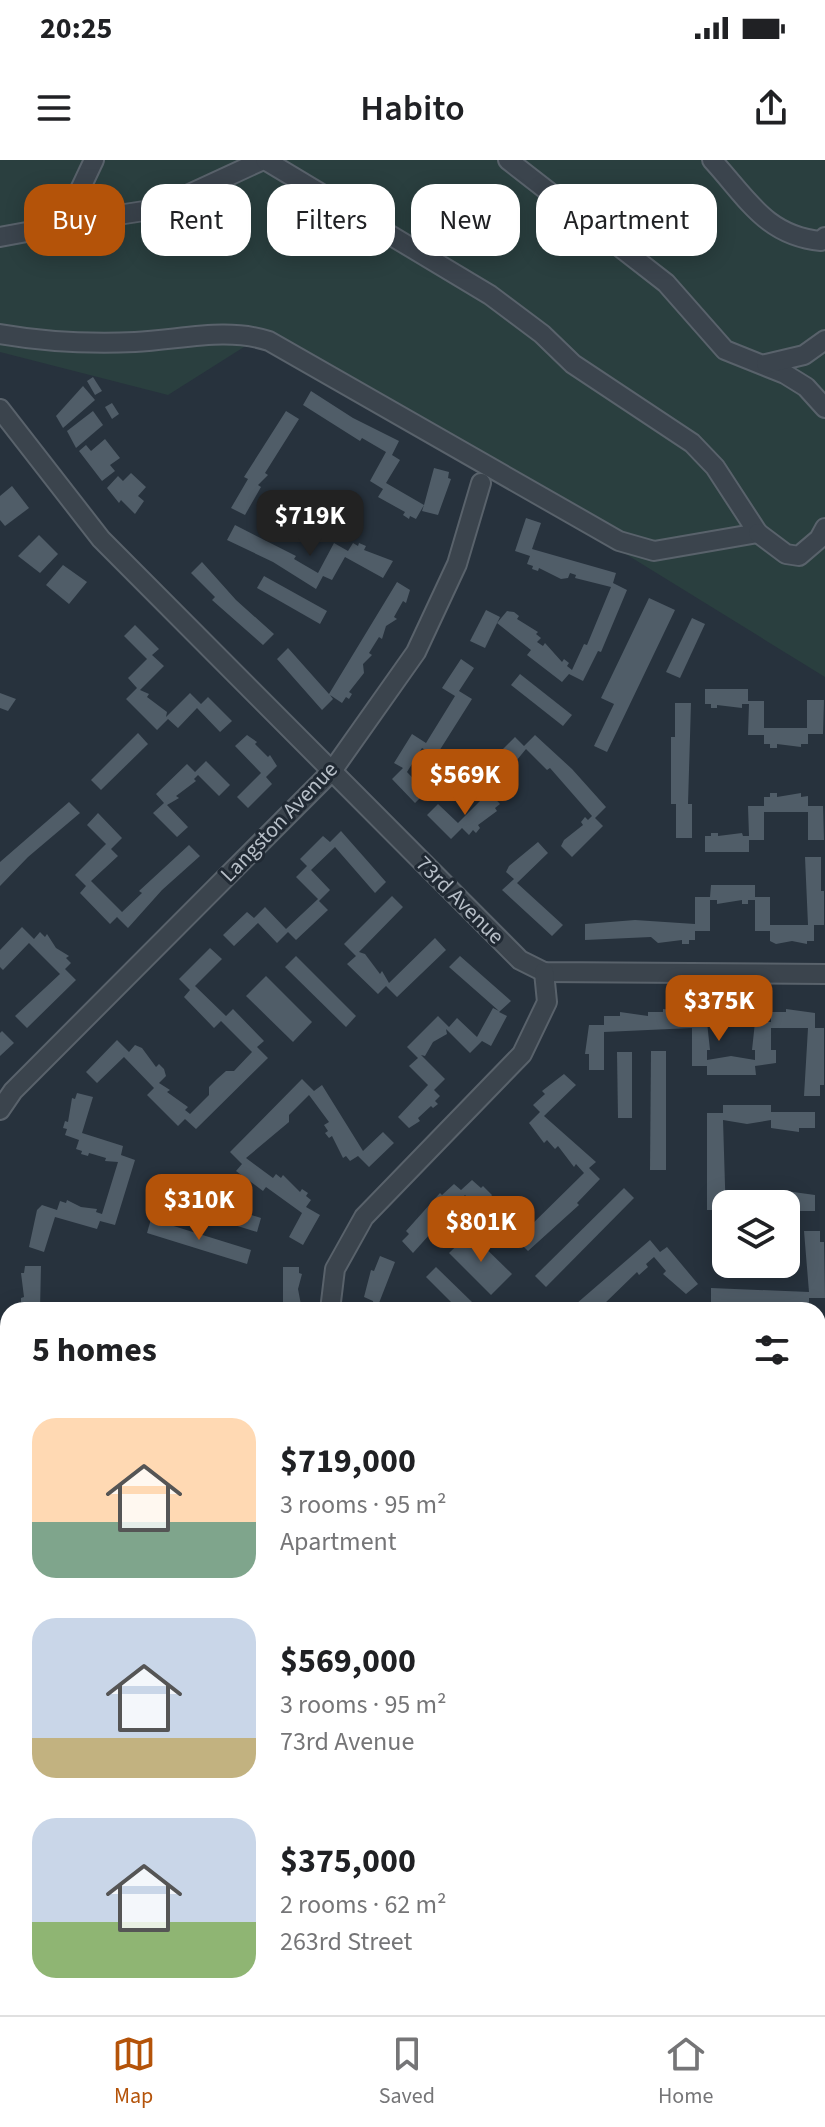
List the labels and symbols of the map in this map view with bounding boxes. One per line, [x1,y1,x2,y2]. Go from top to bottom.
pin: $719K [254,490,366,558]
pin: $569K [409,749,521,817]
street label: Langston Avenue [213,754,345,890]
street label: 73rd Avenue [408,848,512,952]
pin: $375K [663,975,775,1043]
pin: $310K [143,1174,255,1242]
pin: $801K [425,1196,537,1264]

